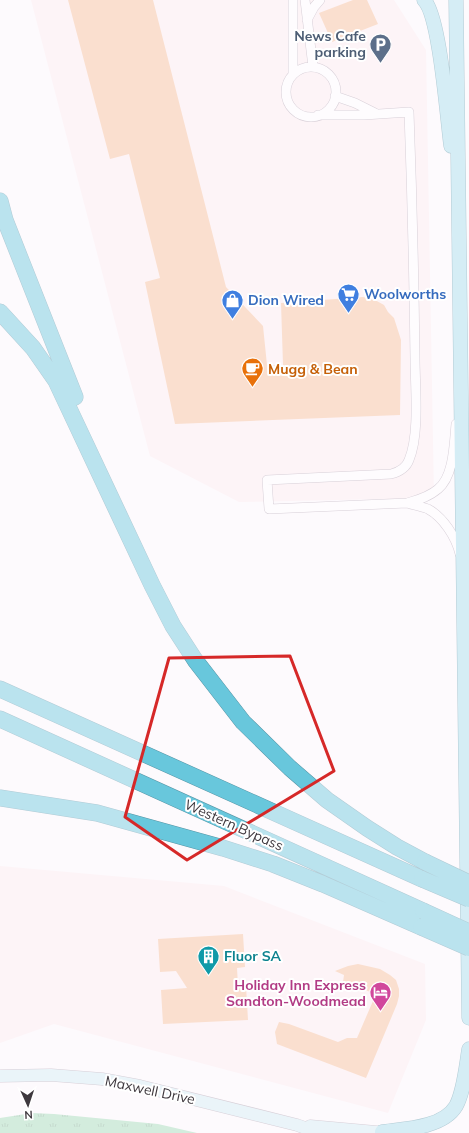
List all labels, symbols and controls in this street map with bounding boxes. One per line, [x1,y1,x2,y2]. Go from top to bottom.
place label: News Cafe parking [294,27,366,61]
parking icon: News Cafe parking [368,31,394,64]
supermarket icon: Woolworths [335,281,361,314]
place label: Woolworths [364,285,446,303]
shop icon: Dion Wired [220,287,246,320]
place label: Dion Wired [248,291,324,309]
cafe icon: Mugg & Bean [239,356,265,389]
place label: Mugg & Bean [268,360,358,378]
street label: Western Bypass [182,795,286,855]
building icon: Fluor SA [195,943,221,976]
place label: Fluor SA [224,947,282,965]
place label: Holiday Inn Express Sandton-Woodmead [226,976,366,1010]
hotel icon: Holiday Inn Express Sandton-Woodmead [368,980,394,1013]
street label: Maxwell Drive [103,1072,197,1108]
north arrow [8,1085,48,1125]
text: N [24,1108,33,1122]

